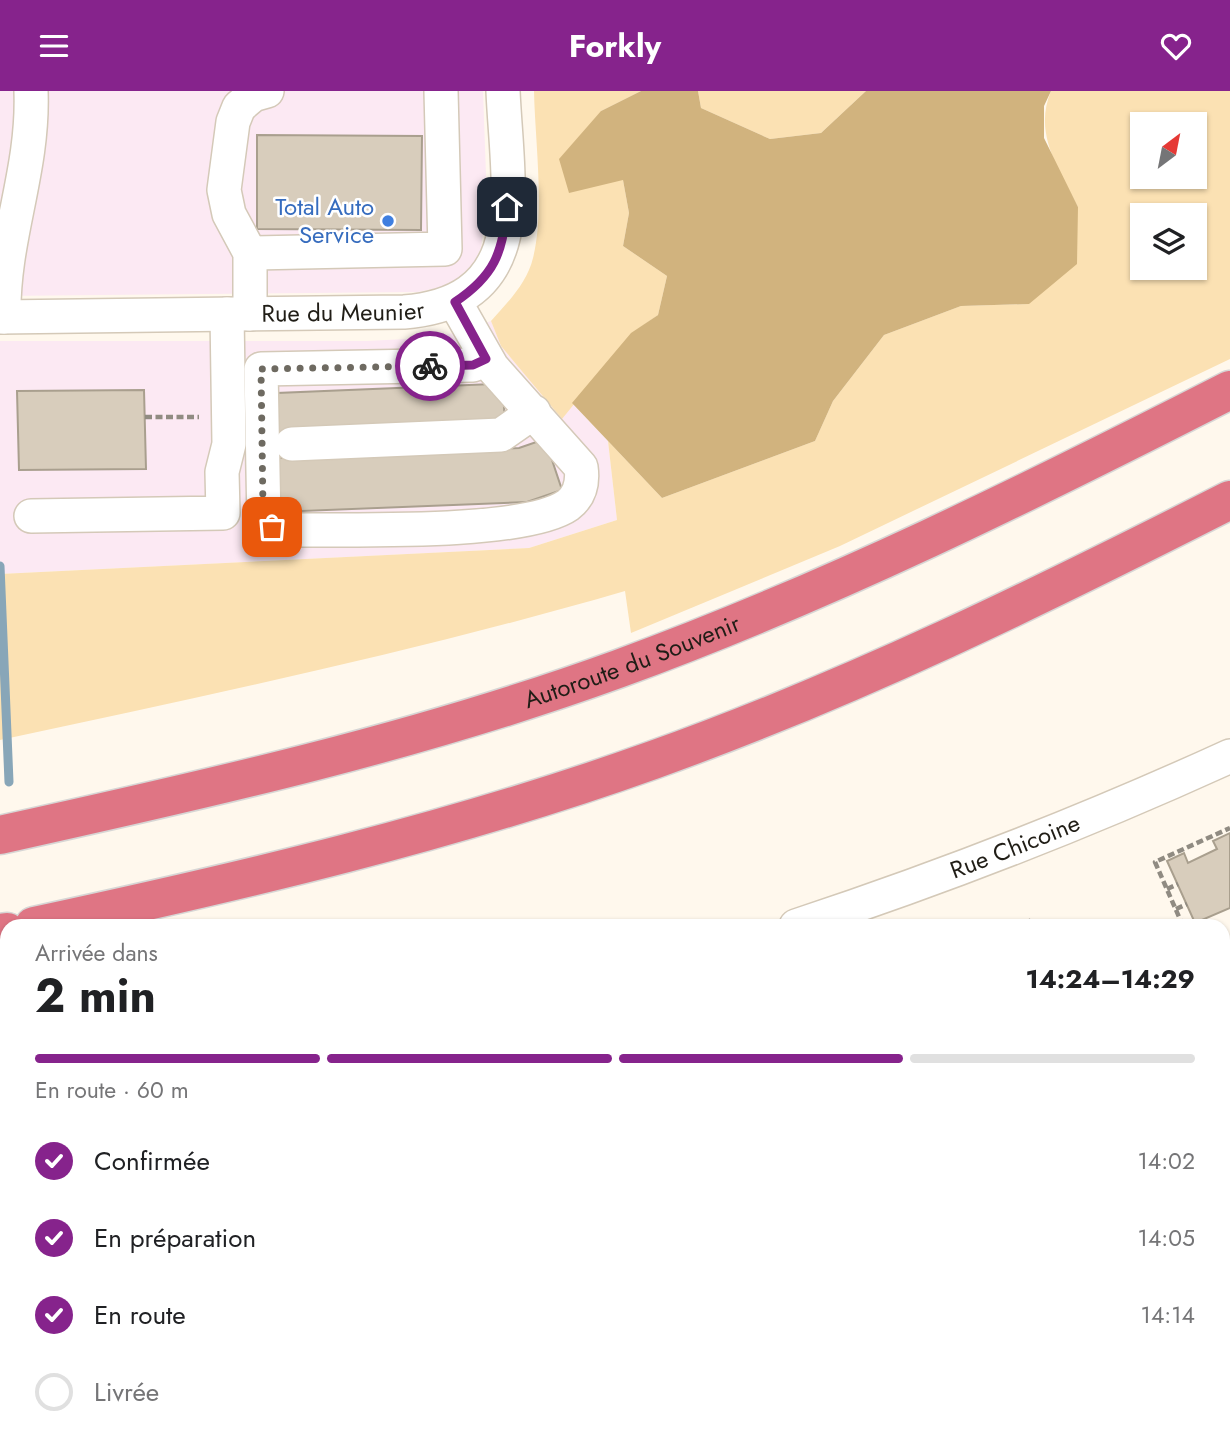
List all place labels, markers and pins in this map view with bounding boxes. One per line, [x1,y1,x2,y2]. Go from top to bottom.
pin [477,177,537,237]
place label: Total Auto Service [275,189,374,252]
marker: Total Auto Service [380,213,396,229]
pin [242,497,302,557]

